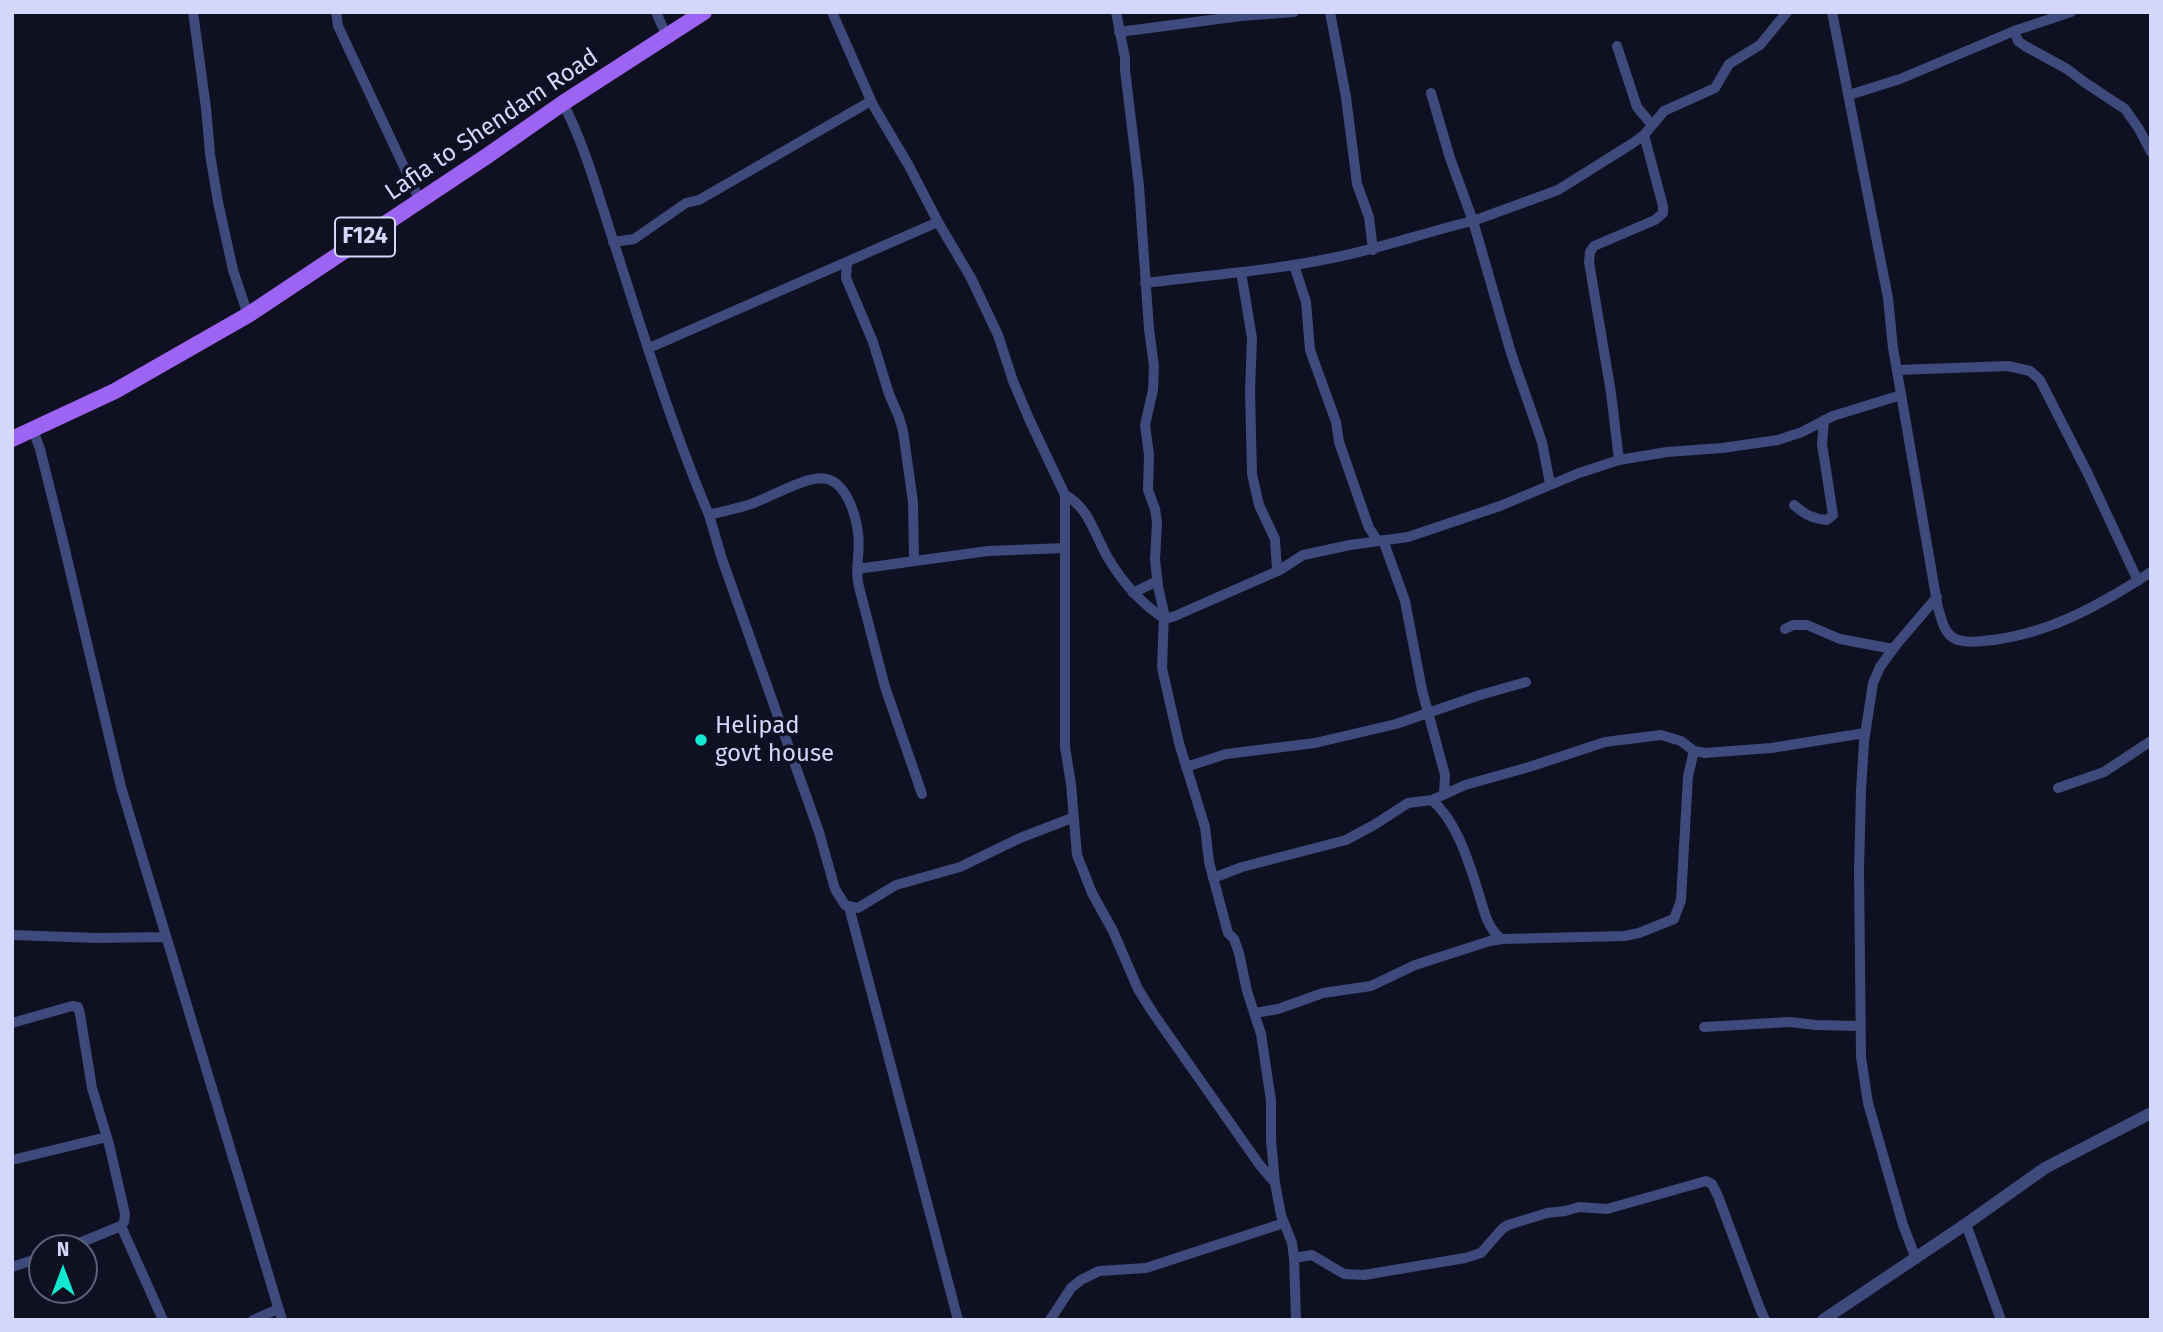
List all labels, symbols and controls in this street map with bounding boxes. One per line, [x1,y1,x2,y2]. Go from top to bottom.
street label: Lafia to Shendam Road [380,43,604,207]
road number: F124 [335,218,395,256]
place label: Helipad govt house [715,712,834,768]
marker: Helipad govt house [693,732,709,748]
north arrow [28,1234,98,1304]
text: N [57,1238,69,1261]

